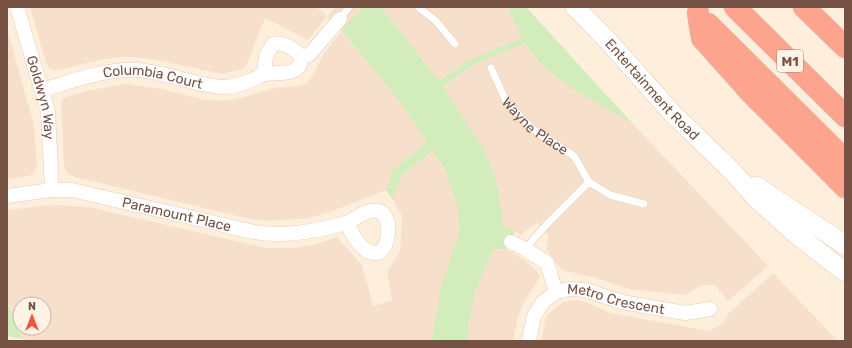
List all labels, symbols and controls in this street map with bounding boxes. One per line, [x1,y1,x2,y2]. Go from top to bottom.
street label: Entertainment Road [602,35,703,143]
road number: M1 [777,50,803,72]
street label: Goldwyn Way [23,53,58,140]
street label: Columbia Court [102,61,205,93]
street label: Wayne Place [498,94,572,159]
street label: Paramount Place [121,193,233,235]
street label: Metro Crescent [567,280,667,318]
north arrow [12,296,52,336]
text: N [28,300,36,313]

